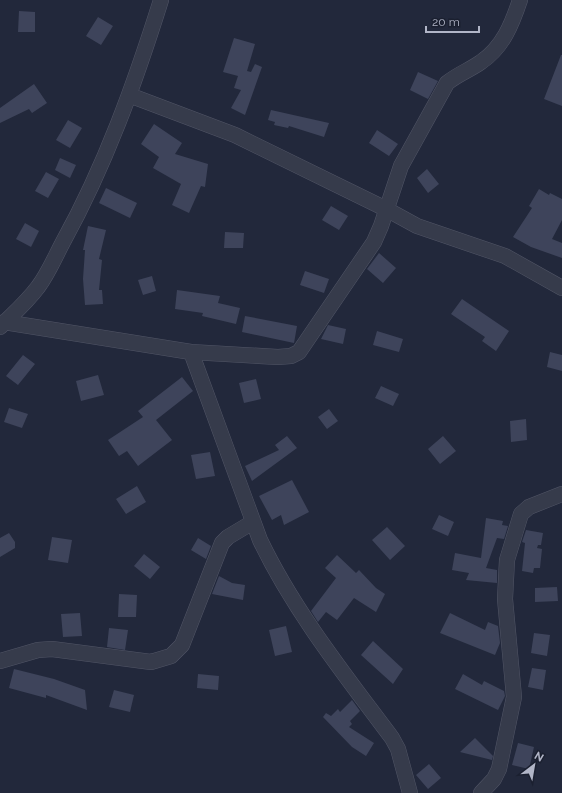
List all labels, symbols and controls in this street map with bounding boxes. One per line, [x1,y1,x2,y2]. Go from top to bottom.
scale bar [426,8,479,34]
text: 20 m [432,15,460,29]
north arrow [514,745,554,785]
text: N [532,749,546,765]

